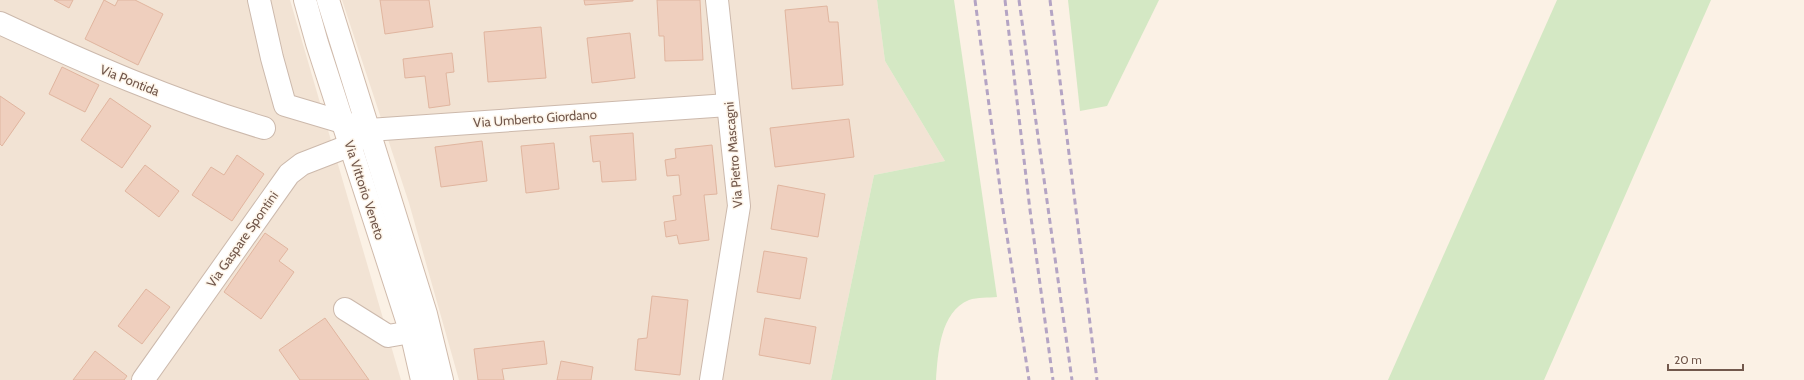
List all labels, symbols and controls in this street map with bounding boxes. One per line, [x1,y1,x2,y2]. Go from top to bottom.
street label: Via Pontida [98,61,163,99]
street label: Via Pietro Mascagni [720,101,746,209]
street label: Via Umberto Giordano [473,106,597,130]
street label: Via Vittorio Veneto [341,138,389,242]
street label: Via Gaspare Spontini [203,188,281,290]
scale bar [1668,346,1743,372]
text: 20 m [1674,352,1702,367]

